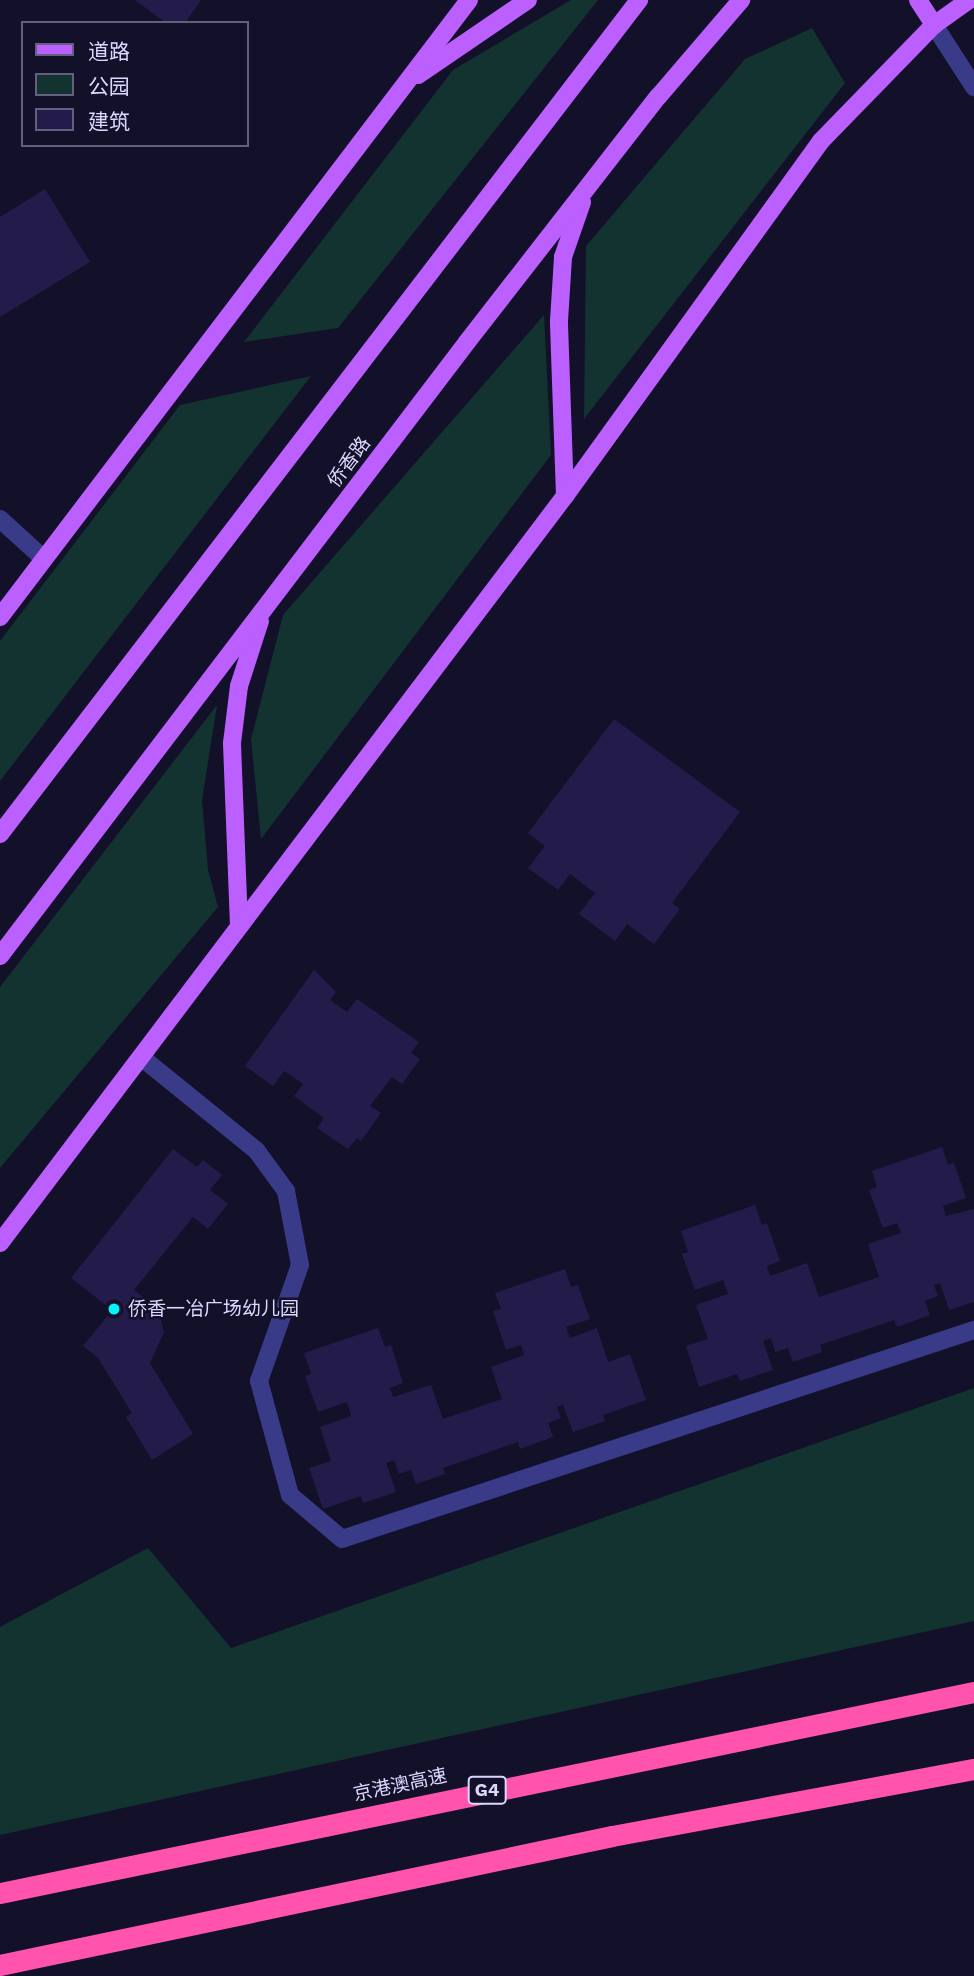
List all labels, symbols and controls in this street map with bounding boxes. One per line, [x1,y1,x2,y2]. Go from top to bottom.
legend [21,21,248,147]
text: 道路 [88,39,130,64]
text: 公园 [88,74,130,99]
text: 建筑 [88,109,130,134]
street label: 侨香路 [323,432,375,492]
place label: 侨香一冶广场幼儿园 [128,1298,299,1320]
marker: 侨香一冶广场幼儿园 [106,1301,122,1317]
street label: 京港澳高速 [351,1764,449,1806]
road number: G4 [466,1776,508,1804]

